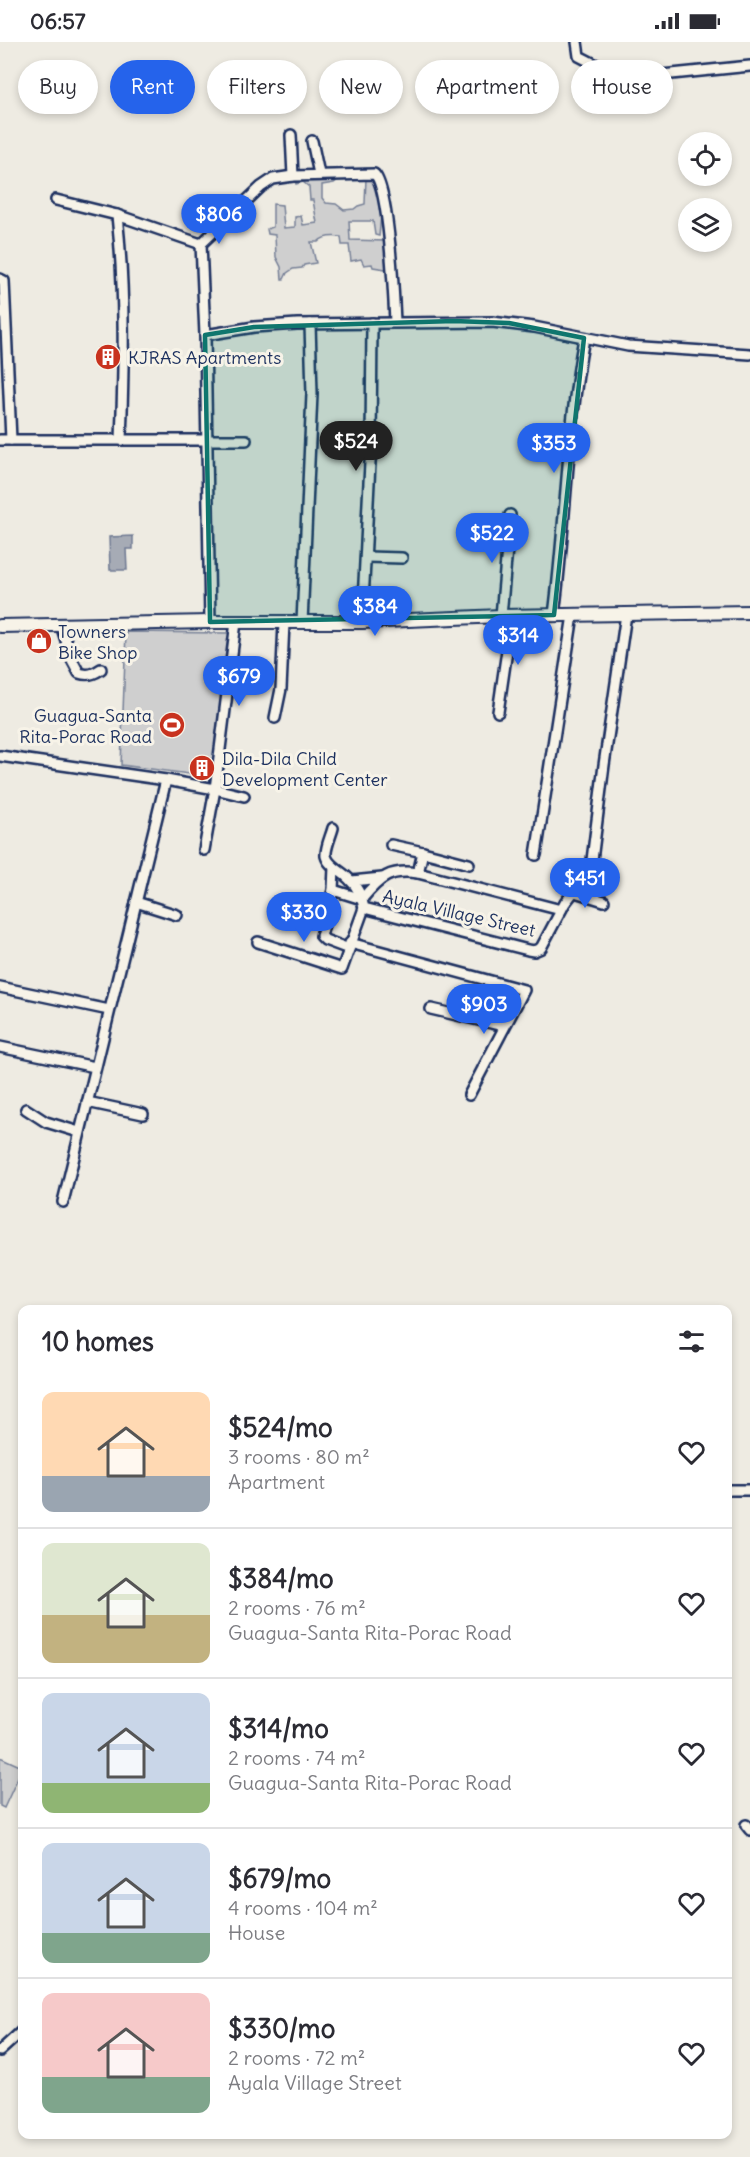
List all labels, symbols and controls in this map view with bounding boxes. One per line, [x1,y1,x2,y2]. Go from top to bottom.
text: 06:57 [30,7,86,35]
chip: Buy [18,60,98,114]
chip: Rent [110,60,195,114]
chip: Filters [207,60,307,114]
chip: New [319,60,403,114]
chip: Apartment [415,60,559,114]
chip: House [571,60,673,114]
map controls [678,132,732,252]
button: locate [678,132,732,186]
pin: $806 [183,194,255,245]
button: layers [678,198,732,252]
text: $806 [195,201,243,226]
building icon: KJRAS Apartments [93,342,123,372]
place label: KJRAS Apartments [128,346,281,369]
pin: $524 [320,421,392,472]
pin: $353 [518,423,590,474]
text: $524 [334,428,378,453]
text: $353 [531,430,577,455]
pin: $522 [456,513,528,564]
text: $522 [470,520,514,545]
pin: $384 [339,586,411,637]
text: $384 [352,593,398,618]
pin: $314 [482,615,554,666]
place label: Towners Bike Shop [58,620,138,664]
text: $314 [497,622,539,647]
shop icon: Towners Bike Shop [24,626,54,656]
pin: $679 [203,656,275,707]
text: $679 [217,663,261,688]
place label: Guagua-Santa Rita-Porac Road [19,704,152,748]
sports icon: Guagua-Santa Rita-Porac Road [157,710,187,740]
place label: Dila-Dila Child Development Center [222,747,388,791]
building icon: Dila-Dila Child Development Center [187,753,217,783]
pin: $451 [549,858,621,909]
text: $451 [564,865,606,890]
street label: Ayala Village Street [380,884,538,942]
pin: $330 [268,892,340,943]
text: $330 [281,899,327,924]
pin: $903 [448,984,520,1035]
text: $903 [460,991,508,1016]
text: 10 homes [42,1325,154,1358]
icon: filters [675,1325,708,1358]
text: $524/mo [228,1411,333,1444]
icon: home [90,1416,162,1488]
icon: heart [675,1436,708,1469]
text: 3 rooms · 80 m² [228,1444,370,1469]
text: Apartment [228,1469,325,1494]
text: $384/mo [228,1562,334,1595]
icon: home [90,1567,162,1639]
icon: heart [675,1587,708,1620]
text: 2 rooms · 76 m² [228,1595,366,1620]
text: Guagua-Santa Rita-Porac Road [228,1620,512,1645]
text: $314/mo [228,1712,329,1745]
icon: home [90,1717,162,1789]
icon: heart [675,1737,708,1770]
text: 2 rooms · 74 m² [228,1745,365,1770]
text: Guagua-Santa Rita-Porac Road [228,1770,512,1795]
text: $679/mo [228,1862,331,1895]
icon: home [90,1867,162,1939]
icon: heart [675,1887,708,1920]
text: 4 rooms · 104 m² [228,1895,378,1920]
text: House [228,1920,285,1945]
text: $330/mo [228,2012,335,2045]
icon: home [90,2017,162,2089]
icon: heart [675,2037,708,2070]
text: 2 rooms · 72 m² [228,2045,365,2070]
text: Ayala Village Street [228,2070,402,2095]

